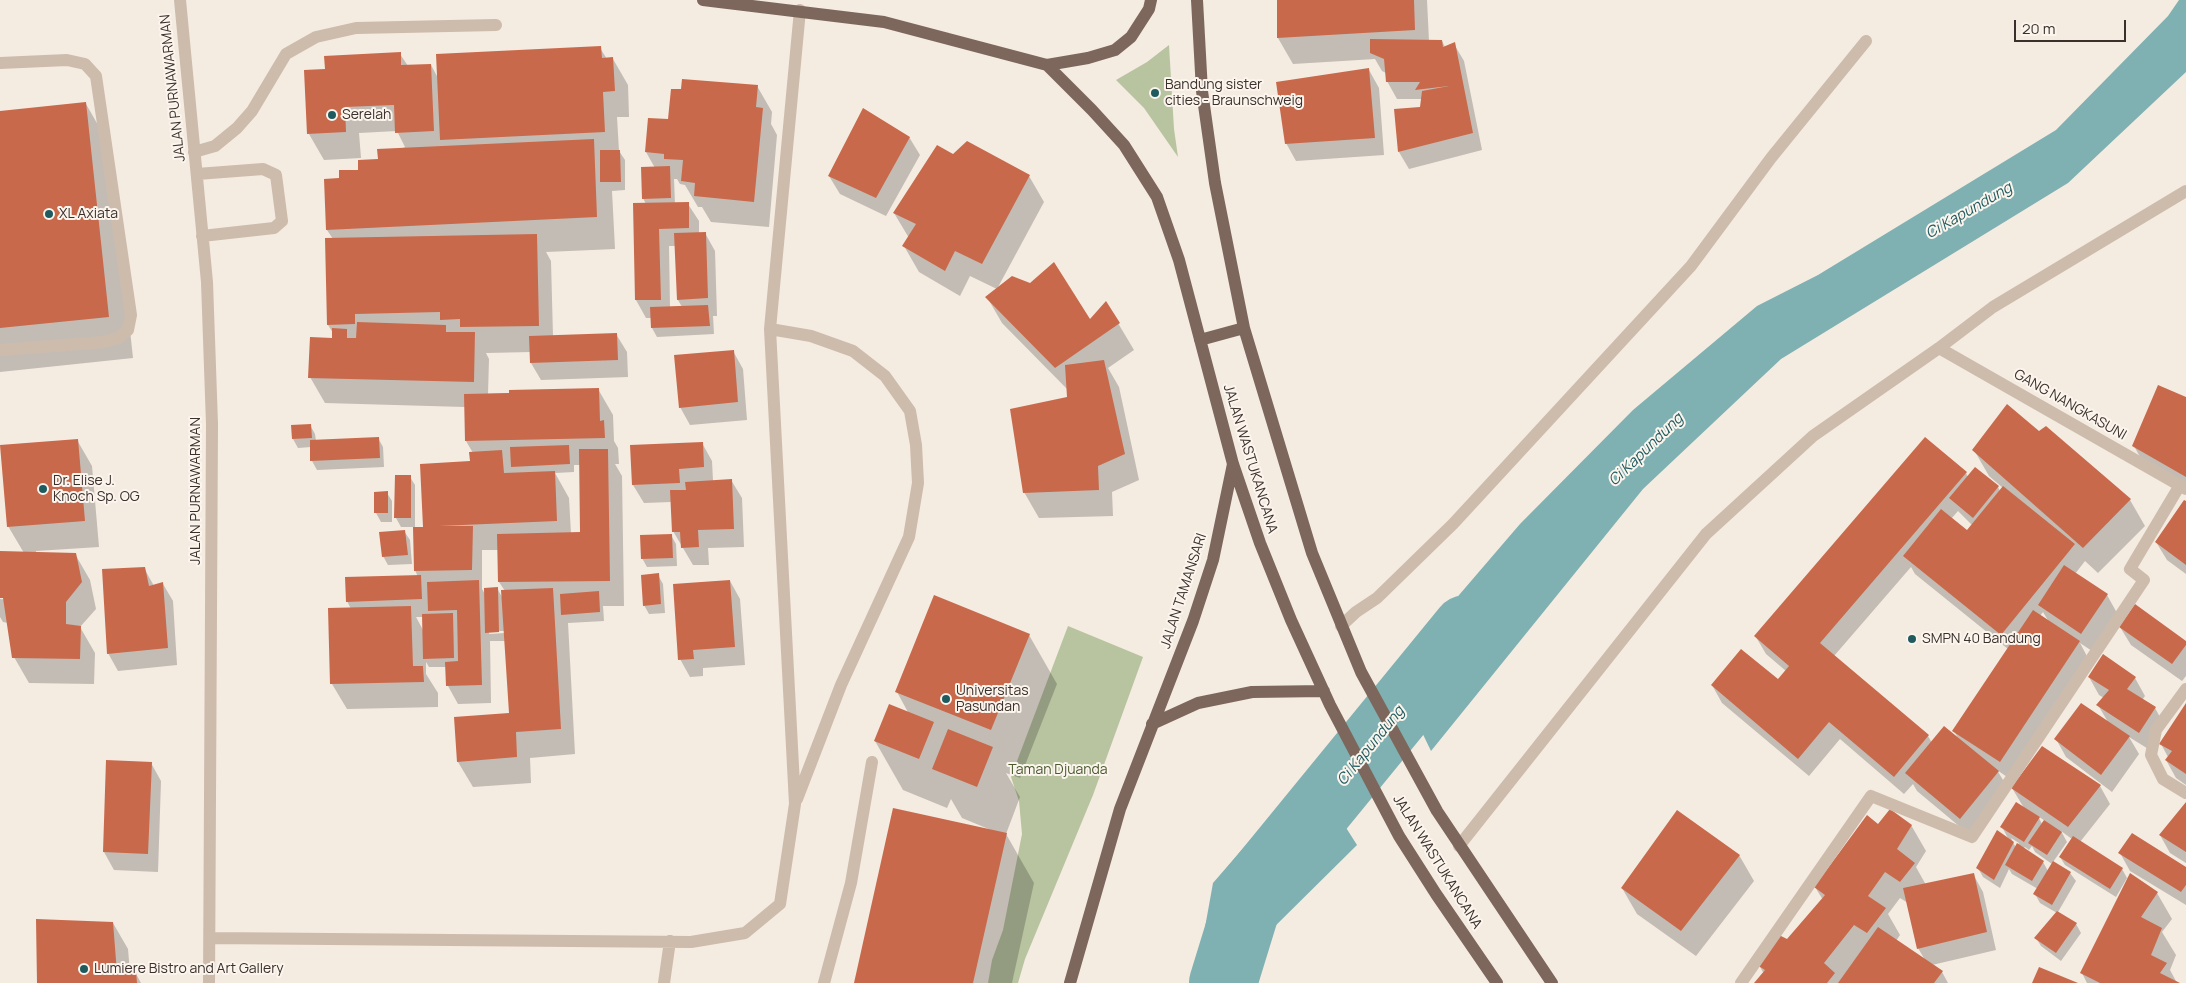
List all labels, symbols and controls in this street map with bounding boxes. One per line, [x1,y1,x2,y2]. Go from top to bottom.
scale bar [2016,10,2128,42]
street label: JALAN PURNAWARMAN [157,13,189,163]
text: 20 m [2022,18,2055,39]
place label: Bandung sister cities - Braunschweig [1165,77,1303,110]
marker: Bandung sister cities - Braunschweig [1149,87,1161,99]
place label: Serelah [342,107,391,123]
marker: Serelah [326,109,338,121]
water label: Ci Kapundung [1923,179,2015,243]
place label: XL Axiata [59,206,118,222]
marker: XL Axiata [43,208,55,220]
street label: GANG NANGKASUNI [2011,366,2129,444]
street label: JALAN WASTUKANCANA [1219,383,1281,535]
water label: Ci Kapundung [1605,410,1687,490]
street label: JALAN PURNAWARMAN [188,417,204,565]
place label: Dr. Elise J. Knoch Sp. OG [53,473,140,506]
marker: Dr. Elise J. Knoch Sp. OG [37,483,49,495]
street label: JALAN TAMANSARI [1157,531,1211,651]
place label: SMPN 40 Bandung [1922,631,2041,647]
marker: SMPN 40 Bandung [1906,633,1918,645]
place label: Universitas Pasundan [956,683,1029,716]
marker: Universitas Pasundan [940,693,952,705]
water label: Ci Kapundung [1334,703,1408,789]
park label: Taman Djuanda [1008,762,1108,778]
street label: JALAN WASTUKANCANA [1389,792,1485,932]
place label: Lumiere Bistro and Art Gallery [94,961,284,977]
marker: Lumiere Bistro and Art Gallery [78,963,90,975]

